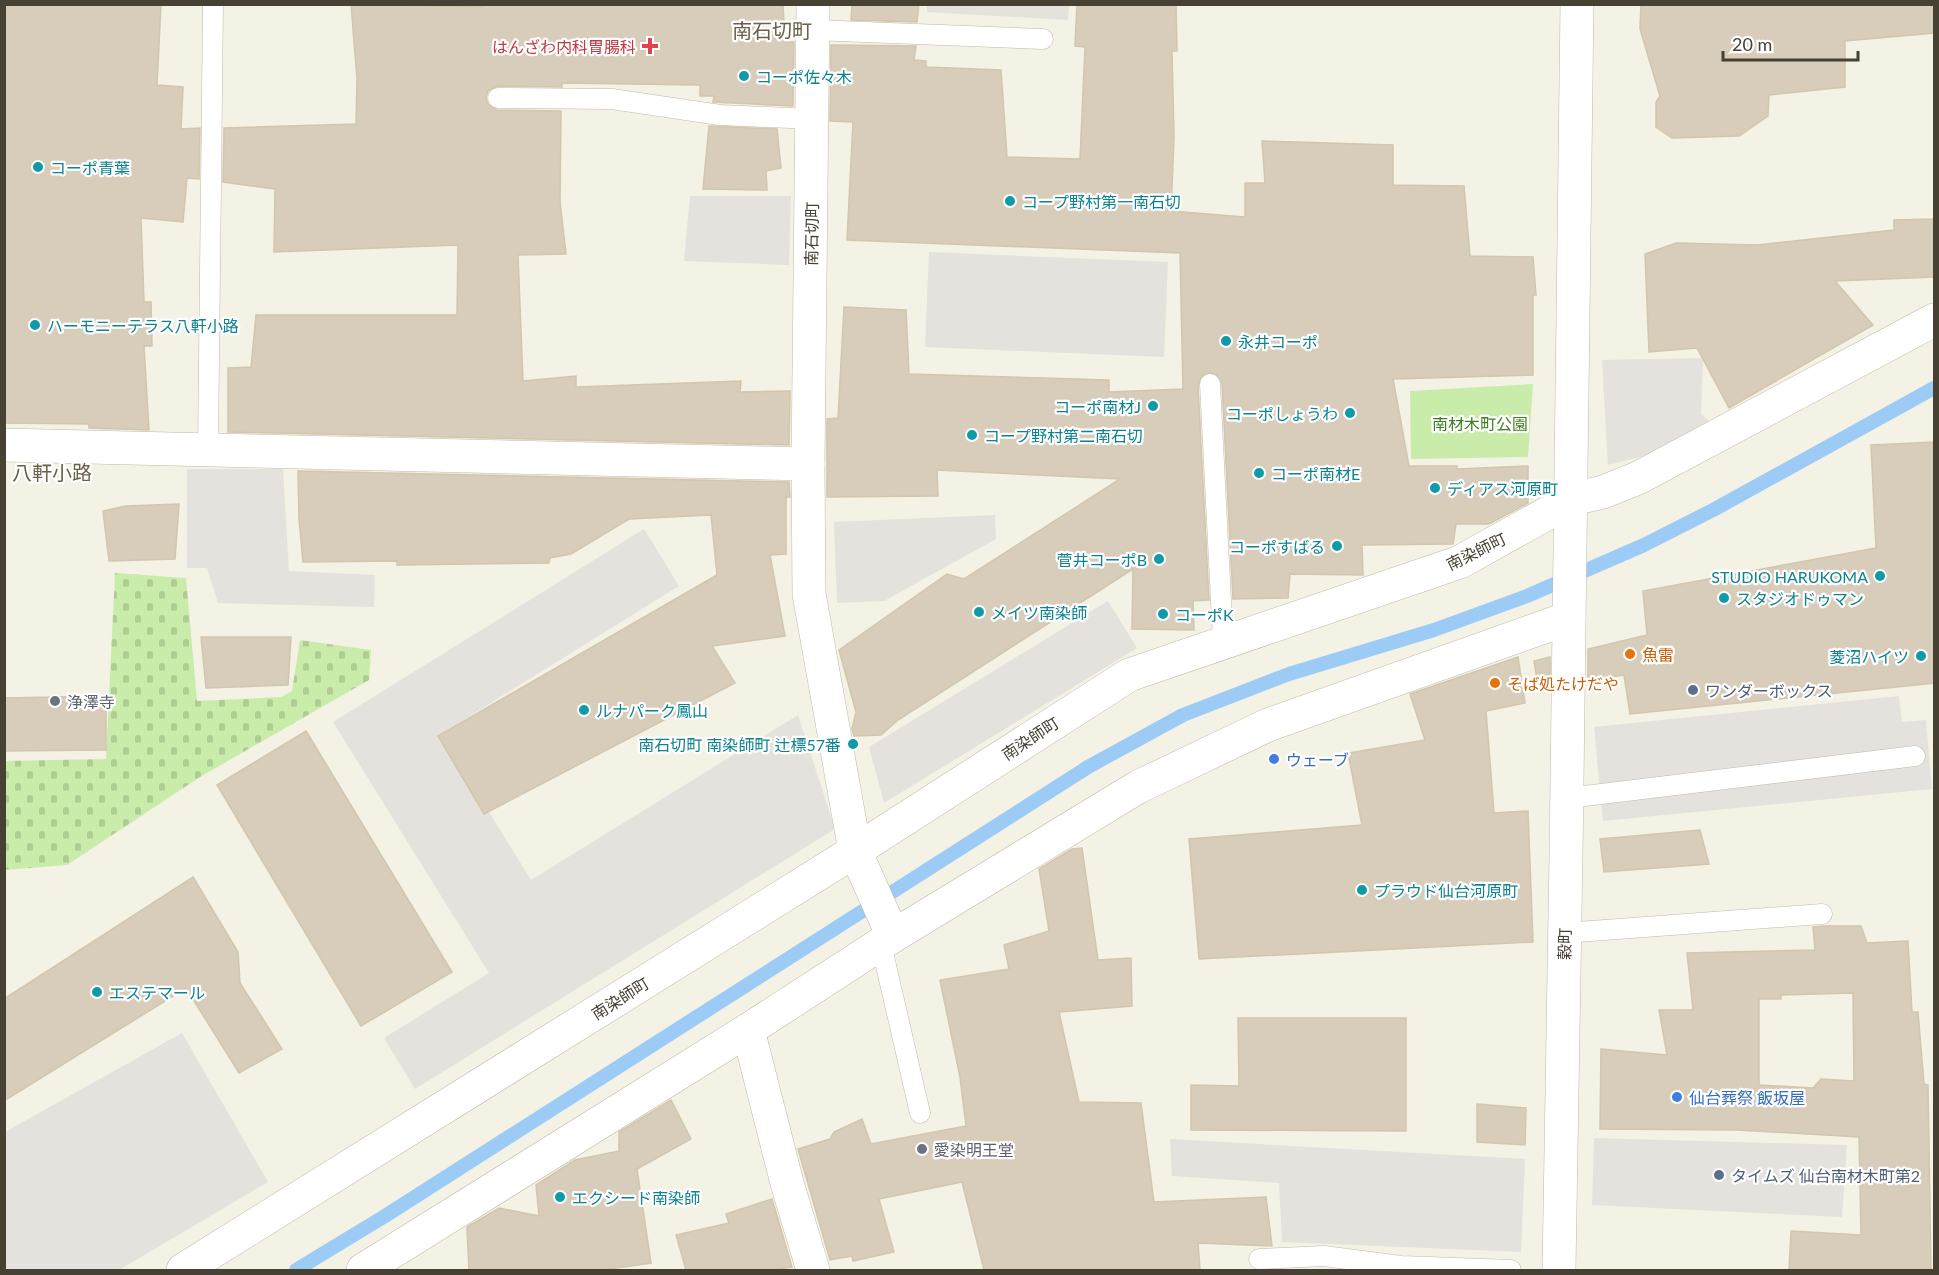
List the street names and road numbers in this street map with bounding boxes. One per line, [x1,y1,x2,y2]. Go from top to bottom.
street label: 南石切町 [801,202,821,266]
street label: 南染師町 [1443,528,1509,574]
street label: 南染師町 [998,713,1062,763]
street label: 穀町 [1554,928,1574,960]
street label: 南染師町 [588,973,652,1023]

